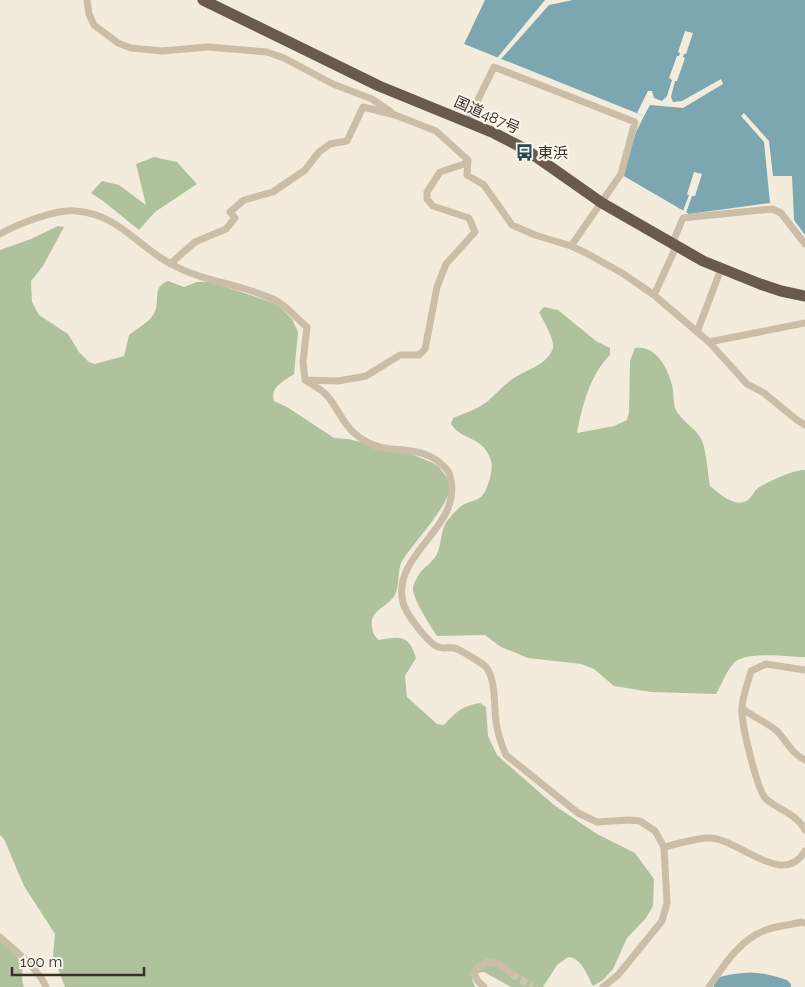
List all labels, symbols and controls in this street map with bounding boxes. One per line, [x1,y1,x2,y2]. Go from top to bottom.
street label: 国道487号 [451,93,523,137]
bus stop icon: 東浜 [514,143,534,163]
place label: 東浜 [538,144,568,162]
scale bar [12,944,145,976]
text: 100 m [20,953,62,971]

